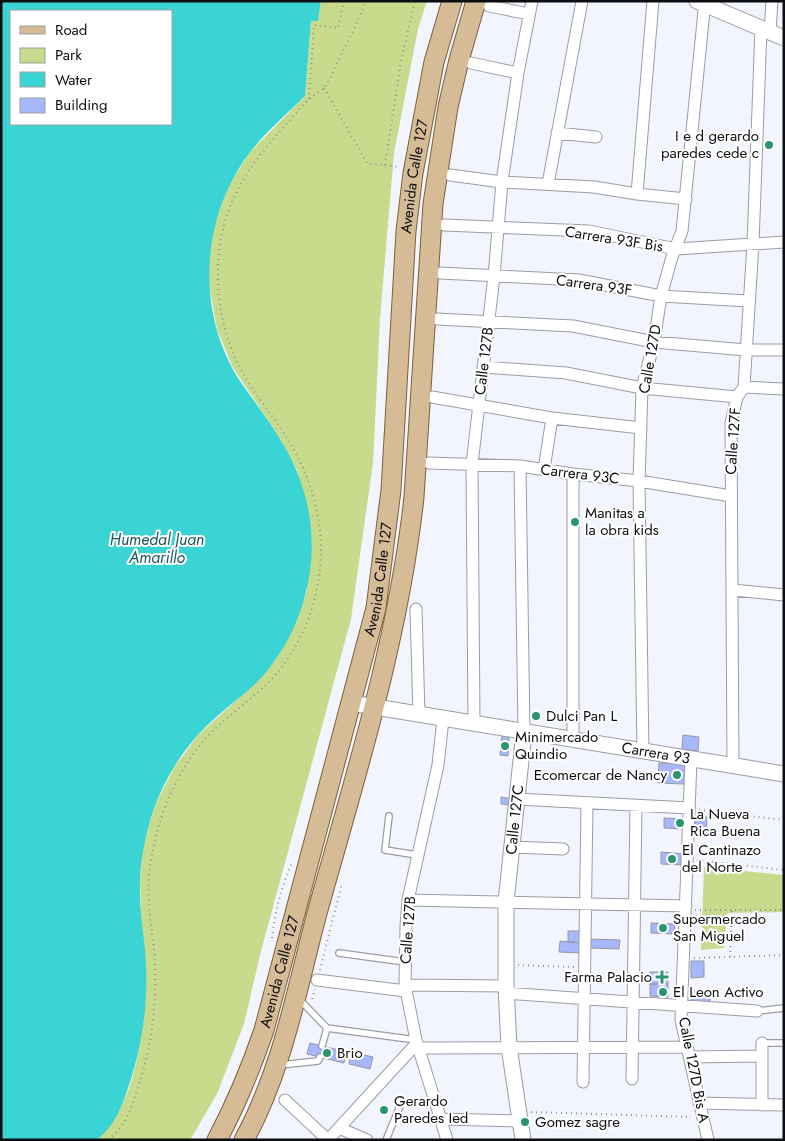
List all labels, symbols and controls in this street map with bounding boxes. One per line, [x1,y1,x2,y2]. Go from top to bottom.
legend [10,10,172,125]
text: Road [55,19,87,41]
text: Park [55,44,82,66]
text: Water [55,69,93,91]
text: Building [55,94,107,116]
street label: Avenida Calle 127 [395,117,434,235]
place label: I e d gerardo paredes cede c [661,125,759,164]
marker: I e d gerardo paredes cede c [763,139,775,151]
street label: Carrera 93F Bis [563,220,665,258]
street label: Carrera 93F [555,269,633,301]
street label: Calle 127D [633,323,667,395]
street label: Calle 127B [469,326,499,396]
street label: Calle 127F [720,407,746,475]
street label: Carrera 93C [539,458,621,490]
place label: Manitas a la obra kids [585,502,659,541]
marker: Manitas a la obra kids [569,516,581,528]
street label: Avenida Calle 127 [358,521,398,639]
water label: Humedal Juan Amarillo [110,528,204,569]
place label: Dulci Pan L [546,705,617,727]
marker: Dulci Pan L [530,710,542,722]
place label: Minimercado Quindio [515,726,598,765]
street label: Carrera 93 [620,737,692,769]
marker: Minimercado Quindio [499,740,511,752]
place label: Ecomercar de Nancy [534,764,667,786]
marker: Ecomercar de Nancy [671,769,683,781]
street label: Calle 127C [500,784,529,855]
place label: La Nueva Rica Buena [690,803,760,842]
marker: La Nueva Rica Buena [674,817,686,829]
place label: El Cantinazo del Norte [682,839,761,878]
marker: El Cantinazo del Norte [666,853,678,865]
street label: Calle 127B [395,895,421,965]
place label: Supermercado San Miguel [673,908,766,947]
street label: Avenida Calle 127 [254,913,305,1030]
marker: Supermercado San Miguel [657,922,669,934]
place label: Farma Palacio [564,966,652,988]
marker: Farma Palacio [656,971,668,983]
place label: El Leon Activo [673,981,763,1003]
marker: El Leon Activo [657,986,669,998]
street label: Calle 127D Bis A [673,1015,715,1125]
place label: Brio [337,1042,363,1064]
marker: Brio [321,1047,333,1059]
place label: Gerardo Paredes Ied [394,1090,468,1129]
marker: Gerardo Paredes Ied [378,1104,390,1116]
place label: Gomez sagre [535,1111,620,1133]
marker: Gomez sagre [519,1116,531,1128]

